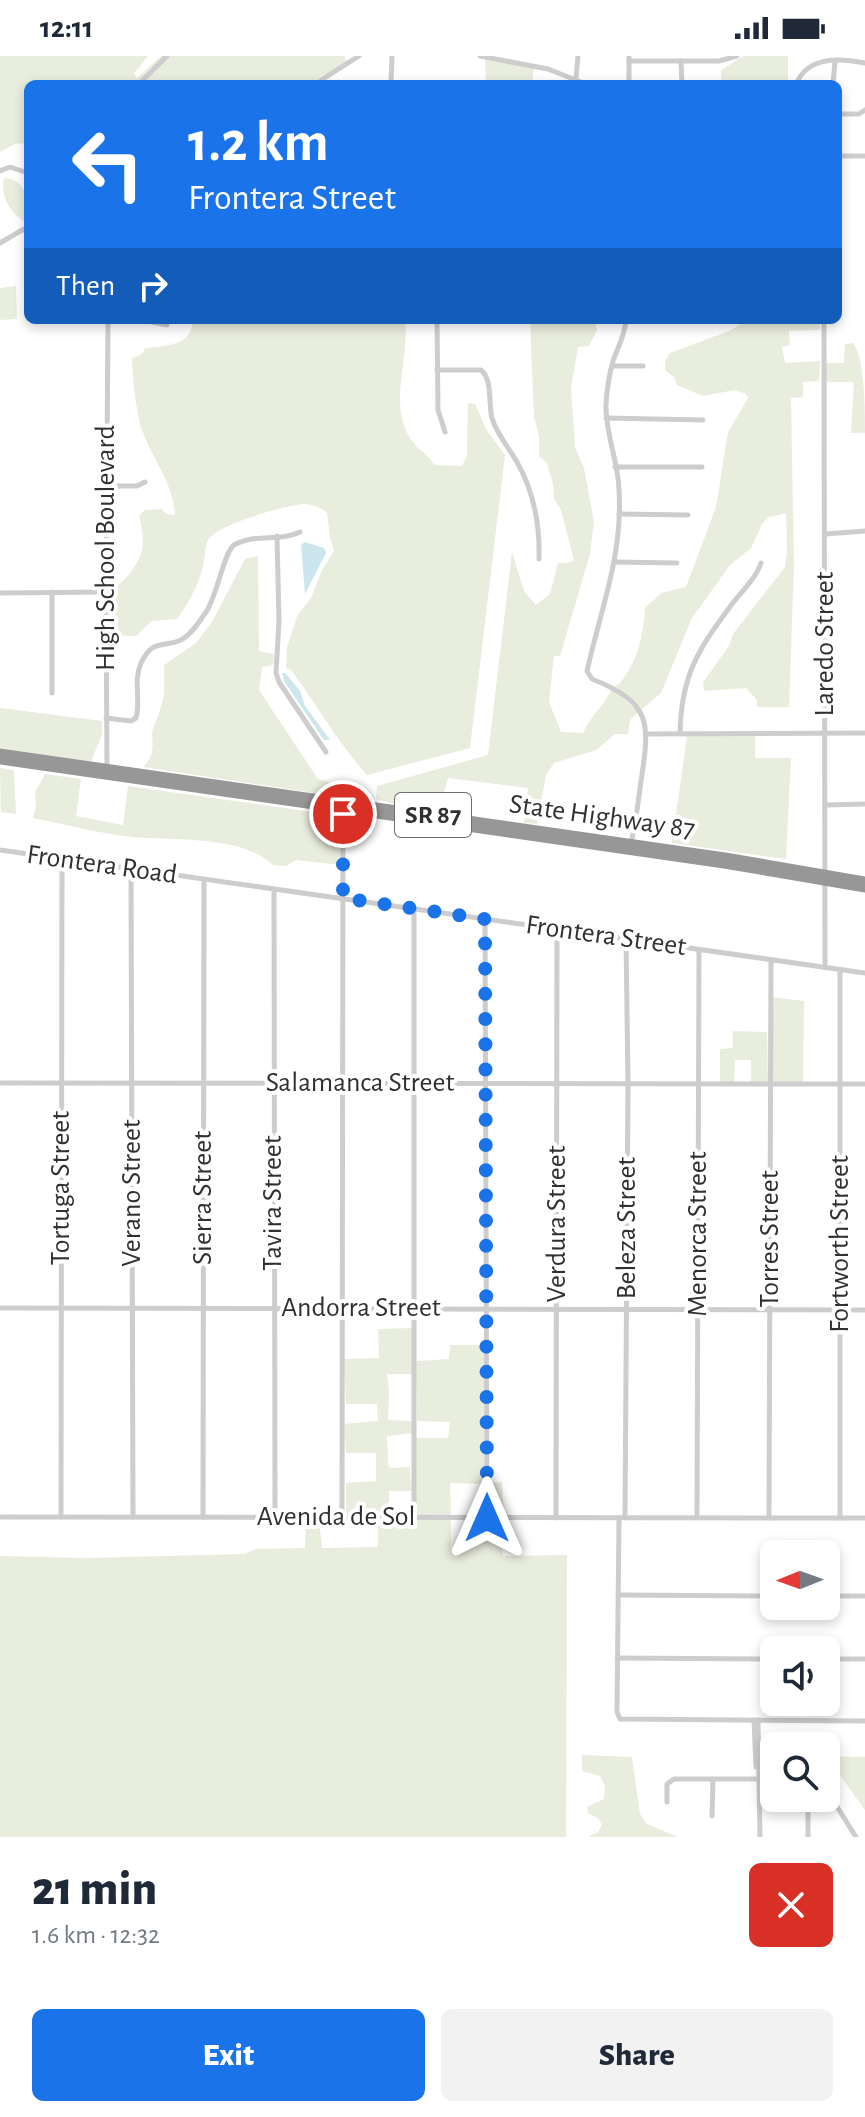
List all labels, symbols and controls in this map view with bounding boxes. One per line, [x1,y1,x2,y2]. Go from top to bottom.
text: 12:11 [40,13,93,43]
icon: left [56,112,160,216]
text: 1.2 km [188,115,329,171]
text: Frontera Street [188,180,396,216]
icon: right [131,264,175,308]
text: Then [56,271,115,301]
street label: High School Boulevard [92,425,120,671]
street label: Laredo Street [811,571,839,717]
pin [309,780,377,848]
street label: State Highway 87 [507,790,697,844]
icon: arrive [321,792,365,836]
road number: SR 87 [395,793,471,837]
street label: Frontera Road [25,841,179,889]
street label: Frontera Street [524,911,688,961]
street label: Salamanca Street [266,1069,454,1097]
street label: Tortuga Street [47,1111,75,1265]
street label: Verano Street [118,1119,146,1267]
street label: Sierra Street [189,1131,217,1265]
street label: Tavira Street [259,1135,287,1271]
street label: Verdura Street [543,1145,571,1303]
street label: Menorca Street [684,1151,712,1317]
street label: Fortworth Street [826,1155,854,1333]
street label: Beleza Street [613,1157,641,1299]
street label: Torres Street [756,1170,784,1308]
street label: Andorra Street [281,1294,441,1322]
position arrow [445,1476,529,1560]
street label: Avenida de Sol [257,1503,415,1531]
north arrow [760,1540,840,1620]
map controls [760,1540,840,1812]
button: sound [760,1636,840,1716]
button: search [760,1732,840,1812]
button: close [749,1863,833,1947]
text: 21 min [32,1866,157,1914]
text: 1.6 km · 12:32 [32,1922,160,1948]
button: Exit [32,2009,425,2101]
button: Share [441,2009,833,2101]

